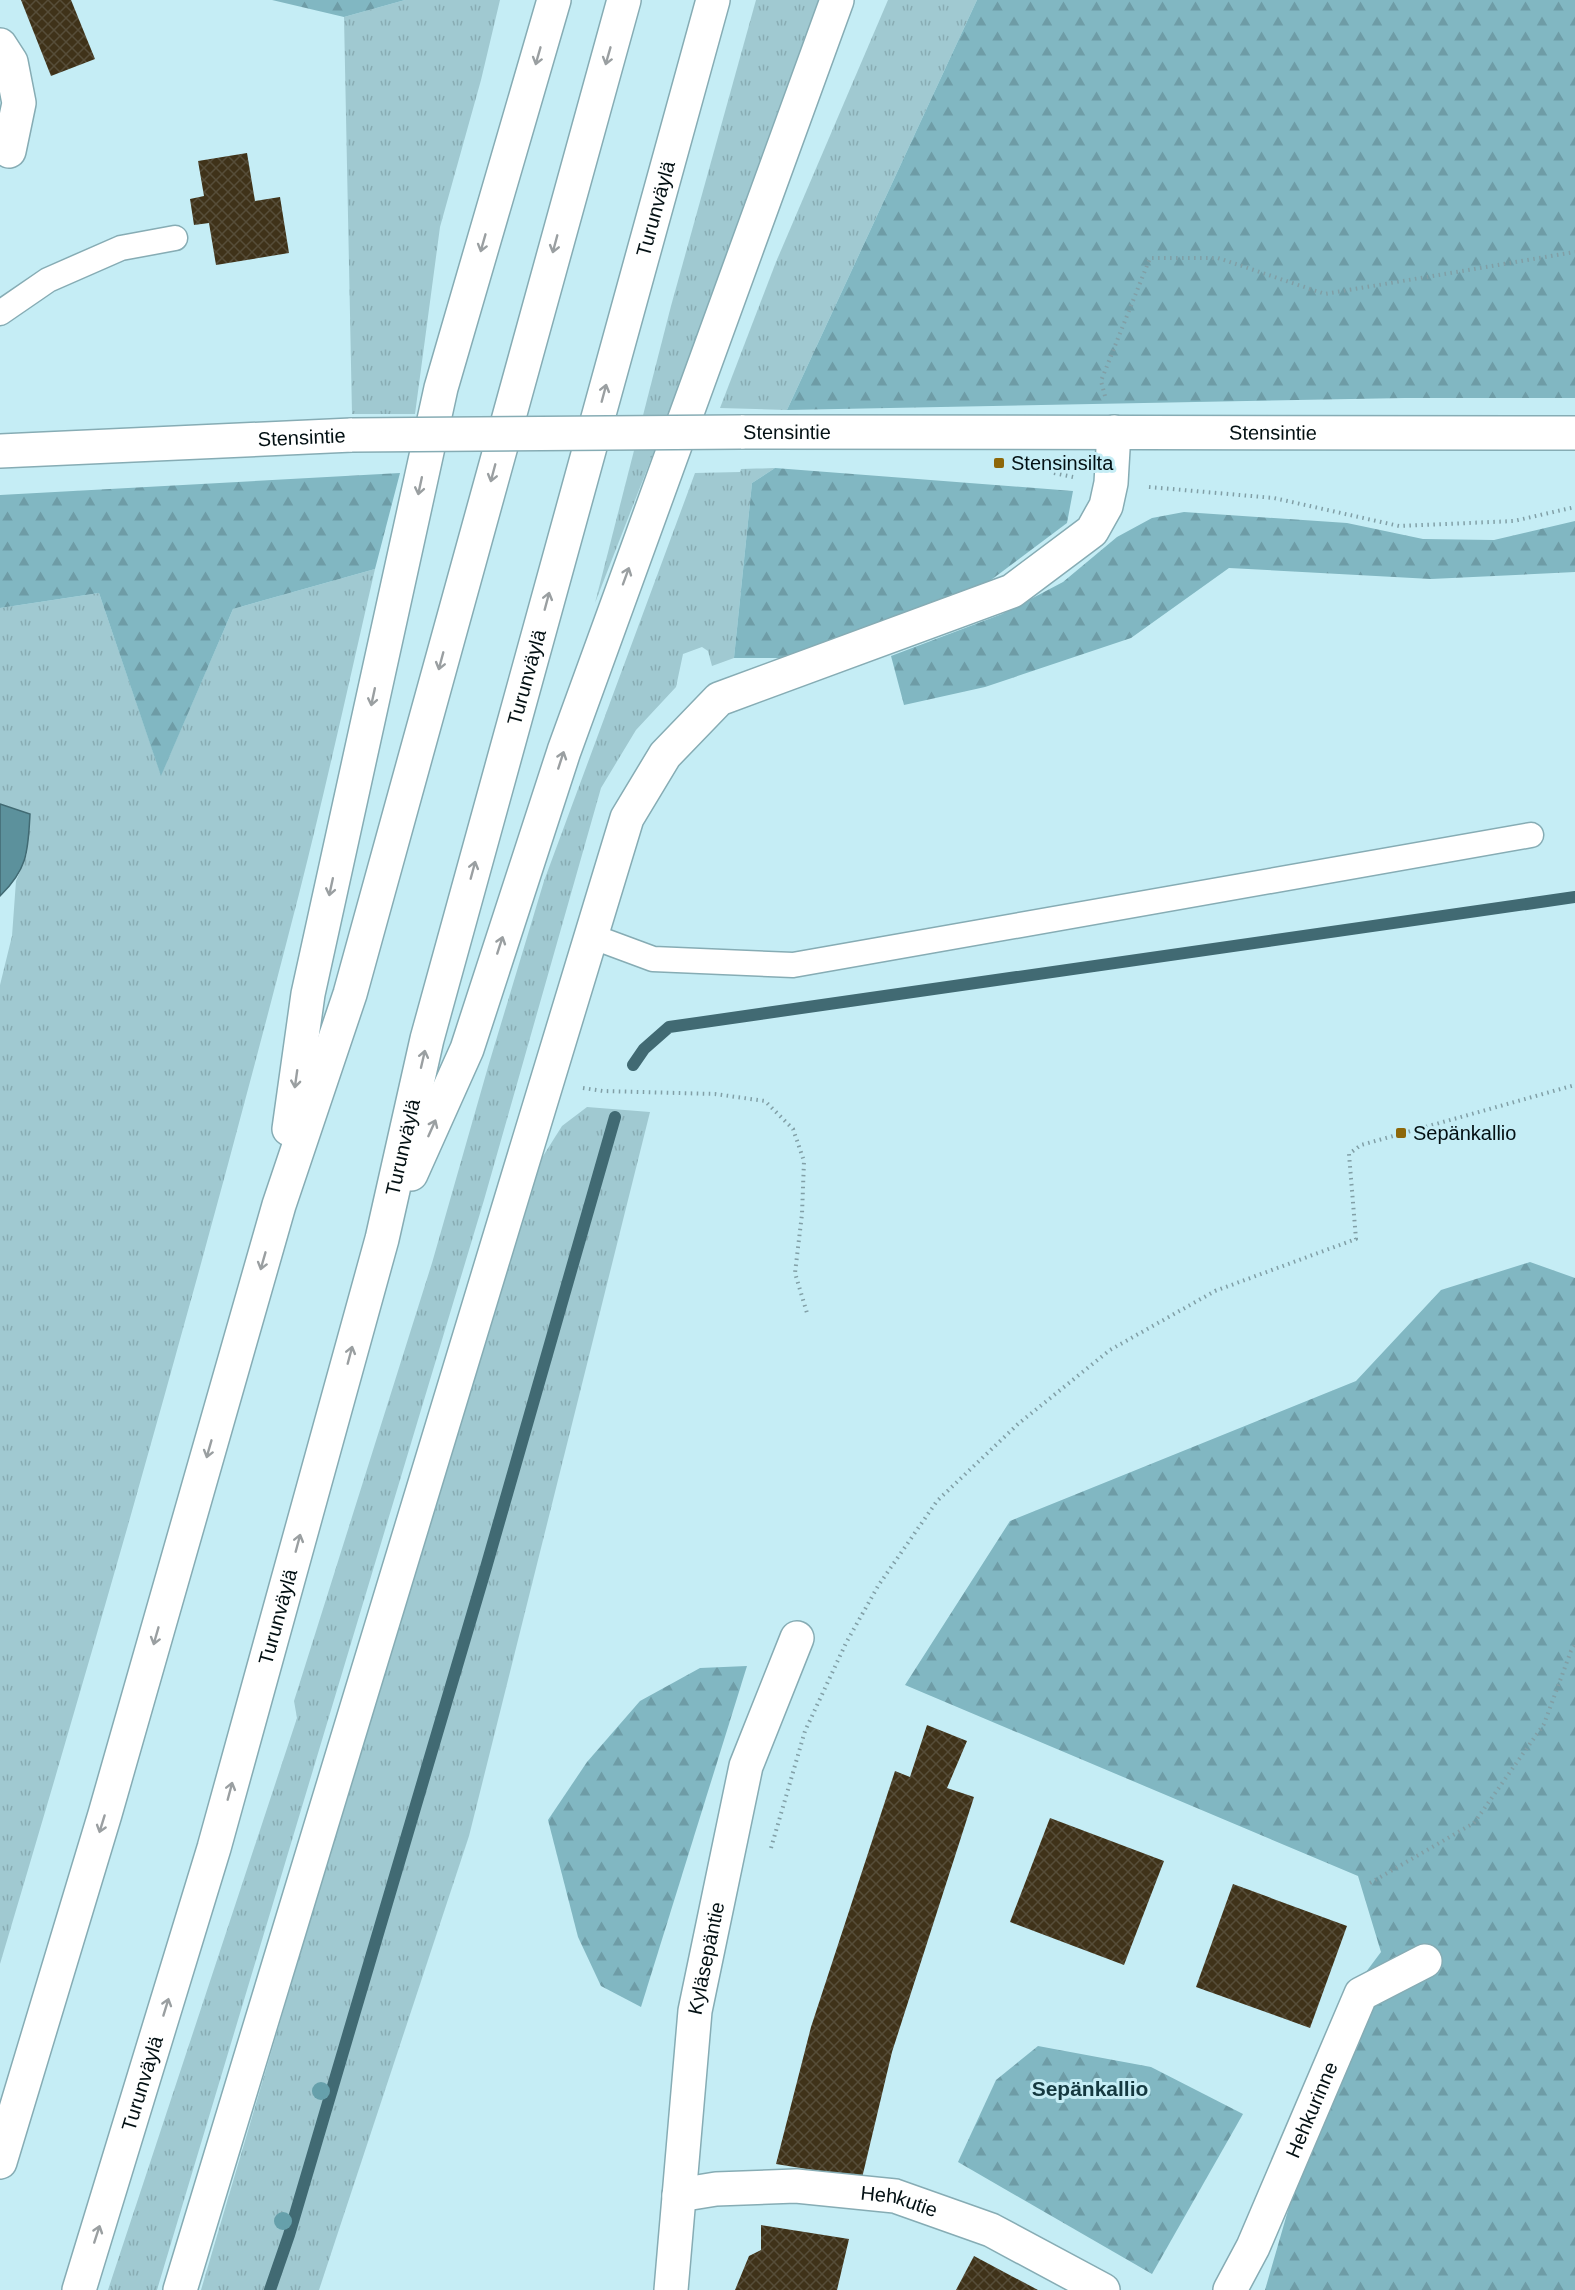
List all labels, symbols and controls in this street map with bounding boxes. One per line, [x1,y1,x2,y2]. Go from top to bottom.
one-way arrow [532,46,543,65]
one-way arrow [602,46,613,65]
street label: Turunväylä [632,158,679,259]
one-way arrow [477,234,488,253]
one-way arrow [549,234,561,253]
one-way arrow [599,384,611,403]
street label: Stensintie [743,421,831,443]
street label: Stensintie [1229,422,1317,444]
street label: Stensintie [257,424,346,450]
place label: Stensinsilta [1011,452,1114,474]
marker: Stensinsilta [992,456,1006,470]
one-way arrow [487,463,498,482]
one-way arrow [414,476,425,495]
one-way arrow [622,568,633,586]
one-way arrow [542,592,553,611]
street label: Turunväylä [503,626,550,728]
one-way arrow [435,651,446,670]
one-way arrow [367,687,378,706]
one-way arrow [556,751,567,770]
one-way arrow [468,861,479,880]
one-way arrow [325,877,336,897]
one-way arrow [496,936,507,955]
one-way arrow [417,1049,429,1068]
one-way arrow [290,1069,301,1089]
street label: Turunväylä [381,1096,424,1198]
one-way arrow [426,1119,438,1137]
place label: Sepänkallio [1413,1122,1516,1144]
marker: Sepänkallio [1394,1126,1408,1140]
one-way arrow [257,1251,268,1270]
one-way arrow [345,1346,356,1365]
one-way arrow [203,1439,214,1458]
one-way arrow [293,1534,304,1553]
street label: Turunväylä [254,1566,302,1667]
one-way arrow [150,1627,161,1646]
one-way arrow [224,1782,236,1801]
one-way arrow [96,1814,107,1833]
street label: Kyläsepäntie [684,1900,728,2016]
one-way arrow [161,1998,172,2017]
street label: Turunväylä [117,2032,167,2134]
street label: Hehkurinne [1281,2058,1342,2161]
district label: Sepänkallio [1032,2077,1148,2100]
street label: Hehkutie [860,2182,941,2221]
one-way arrow [92,2225,103,2244]

